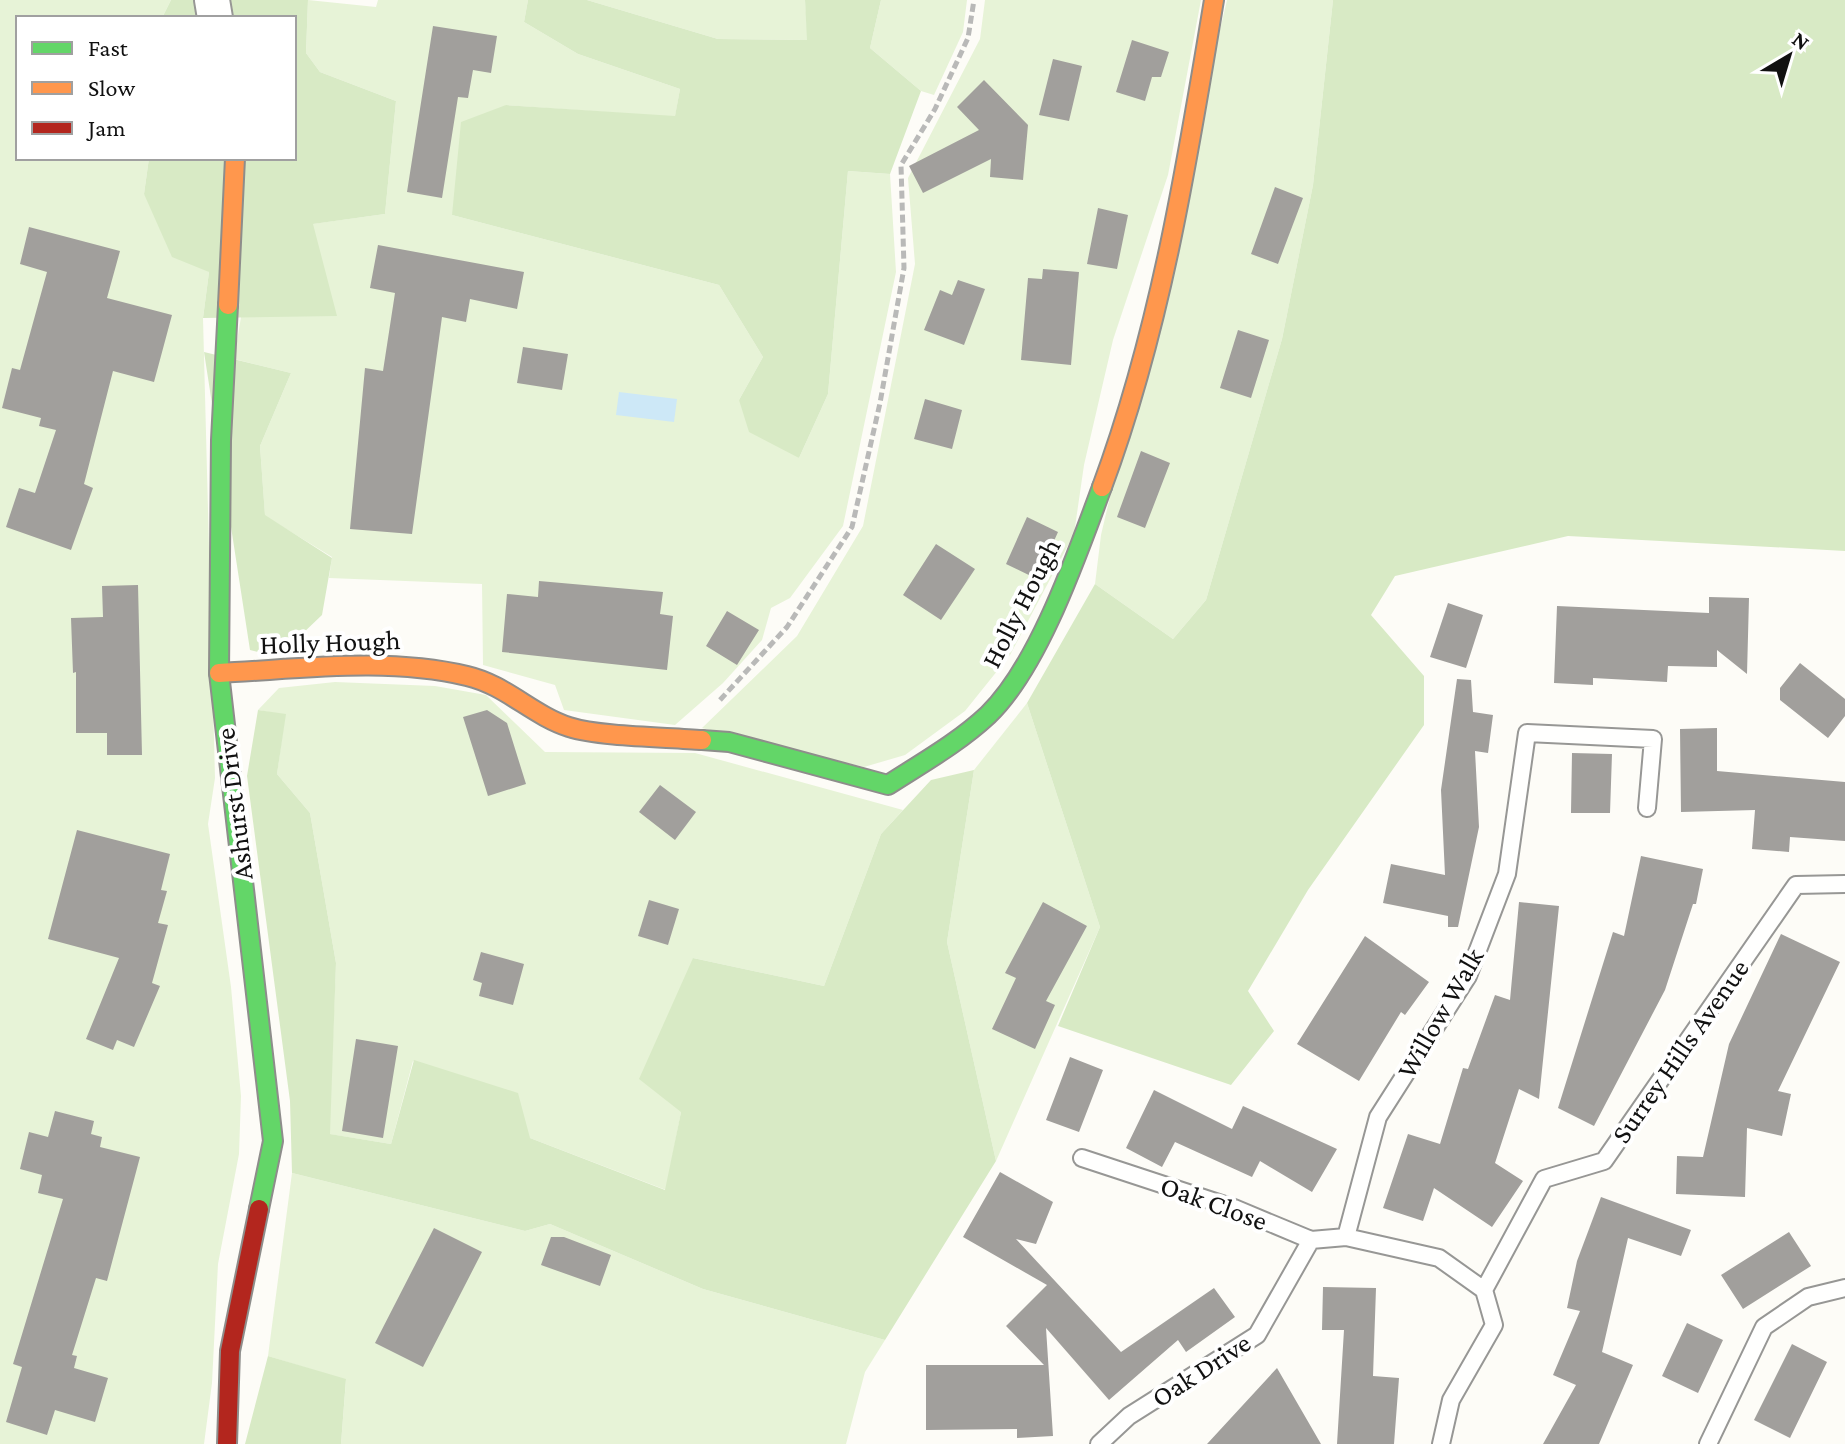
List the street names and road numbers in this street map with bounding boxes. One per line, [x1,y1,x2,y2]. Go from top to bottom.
street label: Holly Hough [975,533,1067,673]
street label: Holly Hough [259,624,401,660]
street label: Ashurst Drive [209,726,259,882]
street label: Willow Walk [1390,942,1490,1084]
street label: Surrey Hills Avenue [1605,953,1755,1149]
street label: Oak Close [1156,1169,1272,1237]
street label: Oak Drive [1146,1327,1256,1413]

